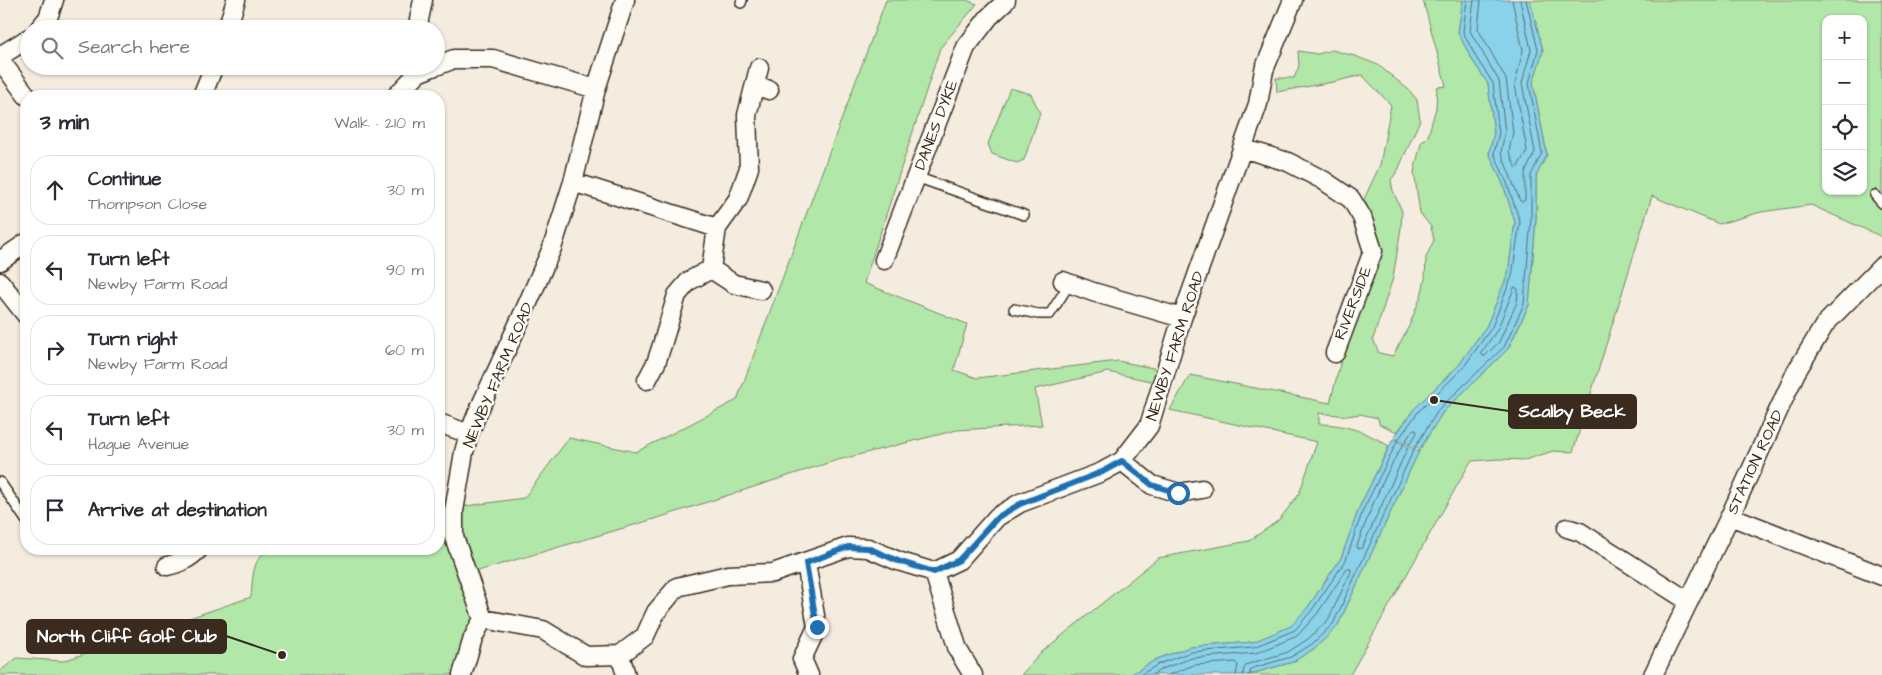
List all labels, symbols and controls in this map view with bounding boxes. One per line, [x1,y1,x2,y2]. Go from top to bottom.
map controls [1822,15,1867,195]
button: + [1822,15,1867,60]
search box [20,20,445,75]
icon: search [38,34,66,62]
text: Search here [78,34,190,61]
button: − [1822,60,1867,105]
street label: DANES DYKE [909,76,963,173]
button: locate [1822,105,1867,150]
text: 3 min [40,108,89,137]
text: Walk · 210 m [334,112,425,134]
button: layers [1822,150,1867,195]
text: Continue [88,166,162,193]
icon: ahead [41,176,69,204]
text: 30 m [387,179,424,201]
text: Thompson Close [88,193,207,215]
text: Turn left [88,246,169,273]
icon: left [41,256,69,284]
text: 90 m [386,259,424,281]
street label: RIVERSIDE [1329,262,1377,343]
street label: NEWBY FARM ROAD [1140,268,1210,424]
text: Newby Farm Road [88,273,227,295]
street label: NEWBY FARM ROAD [457,299,539,451]
text: Turn right [88,326,177,353]
icon: right [41,336,69,364]
text: 60 m [385,339,424,361]
text: Newby Farm Road [88,353,227,375]
callout: Scalby Beck [1509,395,1636,428]
text: Scalby Beck [1517,399,1627,425]
text: Turn left [88,406,169,433]
street label: STATION ROAD [1721,406,1789,518]
icon: left [41,416,69,444]
text: 30 m [387,419,424,441]
text: Hague Avenue [88,433,189,455]
route start [1167,482,1190,505]
icon: arrive [41,496,69,524]
text: Arrive at destination [88,497,267,524]
route end [806,616,829,639]
callout: North Cliff Golf Club [27,620,226,653]
text: North Cliff Golf Club [37,624,218,649]

